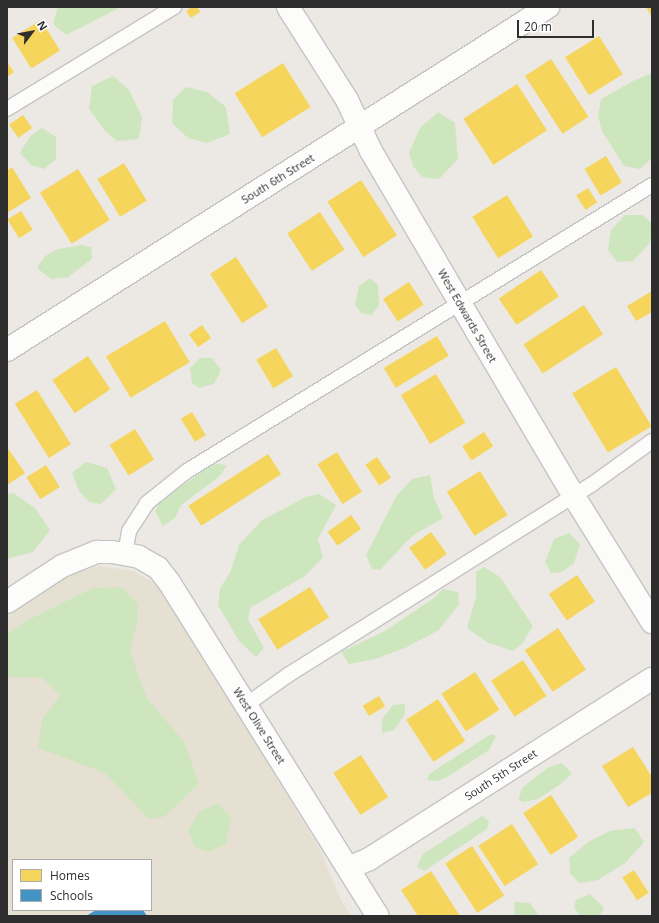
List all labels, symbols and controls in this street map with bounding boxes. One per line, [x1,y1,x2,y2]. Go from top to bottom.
north arrow [12,12,52,52]
scale bar [519,12,596,38]
text: N [34,18,51,33]
text: 20 m [524,18,552,35]
street label: South 6th Street [239,151,317,207]
street label: West Edwards Street [435,267,499,365]
street label: West Olive Street [230,685,288,767]
street label: South 5th Street [462,747,540,803]
legend [12,859,152,911]
text: Homes [50,867,90,884]
text: Schools [50,887,93,904]

